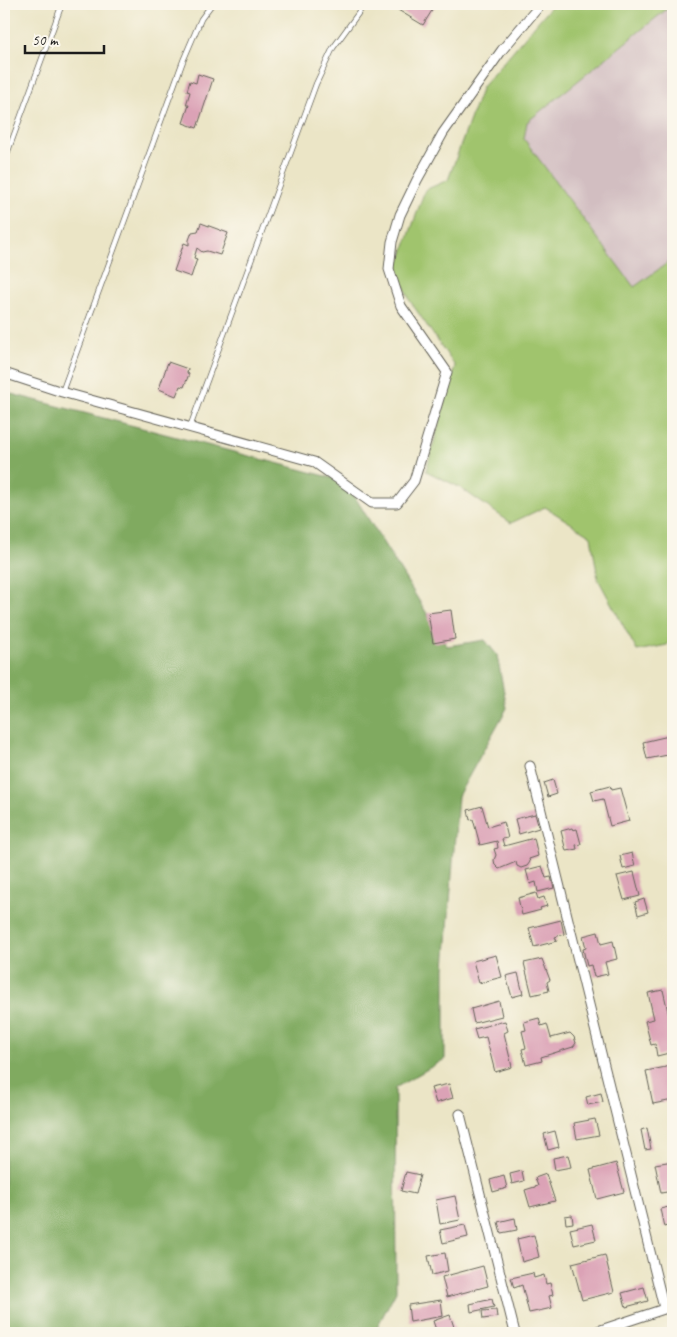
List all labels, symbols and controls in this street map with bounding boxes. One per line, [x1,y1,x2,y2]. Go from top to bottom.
scale bar [25,22,104,54]
text: 50 m [32,31,59,50]

